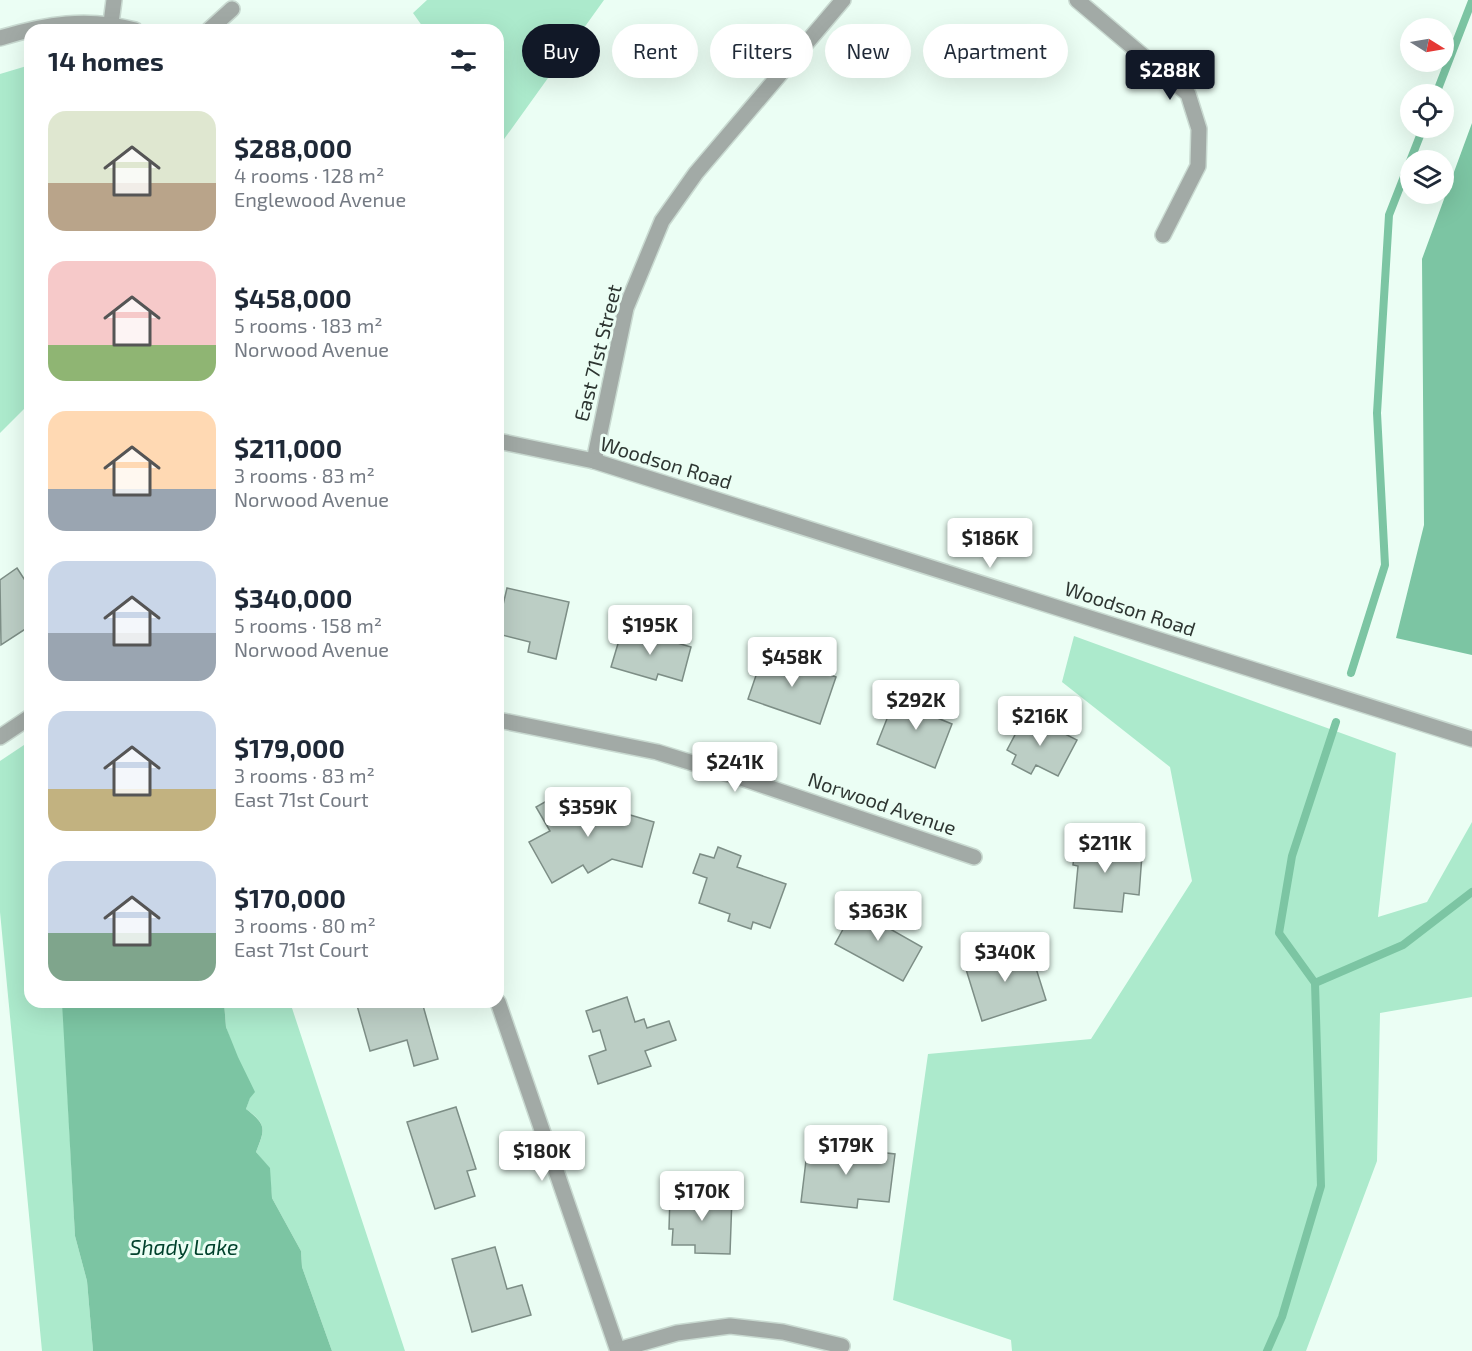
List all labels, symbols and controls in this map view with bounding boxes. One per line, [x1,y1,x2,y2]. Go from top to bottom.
north arrow [1400,18,1454,72]
map controls [1400,18,1454,204]
chip: Buy [522,24,600,78]
chip: Rent [612,24,698,78]
chip: Filters [710,24,813,78]
chip: New [825,24,911,78]
chip: Apartment [923,24,1068,78]
icon: filters [447,44,480,77]
text: 14 homes [48,45,164,76]
pin: $288K [1128,50,1212,101]
text: $288K [1140,57,1200,81]
button: locate [1400,84,1454,138]
text: $288,000 [234,132,352,163]
icon: home [96,135,168,207]
button: layers [1400,150,1454,204]
text: 4 rooms · 128 m² [234,163,384,187]
text: Englewood Avenue [234,187,406,211]
street label: East 71st Street [568,281,626,424]
text: $458,000 [234,282,352,313]
icon: home [96,285,168,357]
text: 5 rooms · 183 m² [234,313,382,337]
text: Norwood Avenue [234,337,389,361]
street label: Woodson Road [598,431,735,493]
text: $211,000 [234,432,342,463]
icon: home [96,435,168,507]
text: 3 rooms · 83 m² [234,463,375,487]
text: Norwood Avenue [234,487,389,511]
pin: $186K [948,518,1032,569]
text: $186K [961,525,1019,549]
street label: Woodson Road [1062,576,1199,641]
text: $340,000 [234,582,352,613]
icon: home [96,585,168,657]
pin: $195K [608,605,692,656]
text: $195K [622,612,678,636]
text: 5 rooms · 158 m² [234,613,382,637]
text: Norwood Avenue [234,637,389,661]
pin: $458K [750,637,834,688]
text: $458K [762,644,822,668]
pin: $292K [874,680,958,731]
text: $292K [886,687,946,711]
pin: $216K [998,696,1082,747]
text: $216K [1012,703,1068,727]
text: $179,000 [234,732,345,763]
icon: home [96,735,168,807]
pin: $241K [693,742,777,793]
text: $241K [706,749,764,773]
text: 3 rooms · 83 m² [234,763,375,787]
street label: Norwood Avenue [805,766,960,840]
text: East 71st Court [234,787,369,811]
pin: $359K [546,787,630,838]
text: $359K [559,794,617,818]
pin: $211K [1063,823,1147,874]
text: $211K [1078,830,1132,854]
text: $170,000 [234,882,346,913]
icon: home [96,885,168,957]
pin: $363K [836,891,920,942]
text: $363K [849,898,907,922]
text: 3 rooms · 80 m² [234,913,376,937]
pin: $340K [963,932,1047,983]
text: East 71st Court [234,937,369,961]
text: $340K [975,939,1035,963]
pin: $179K [804,1125,888,1176]
pin: $180K [500,1131,584,1182]
text: $179K [818,1132,874,1156]
text: $180K [513,1138,571,1162]
pin: $170K [660,1171,744,1222]
text: $170K [674,1178,730,1202]
water label: Shady Lake [130,1234,238,1260]

